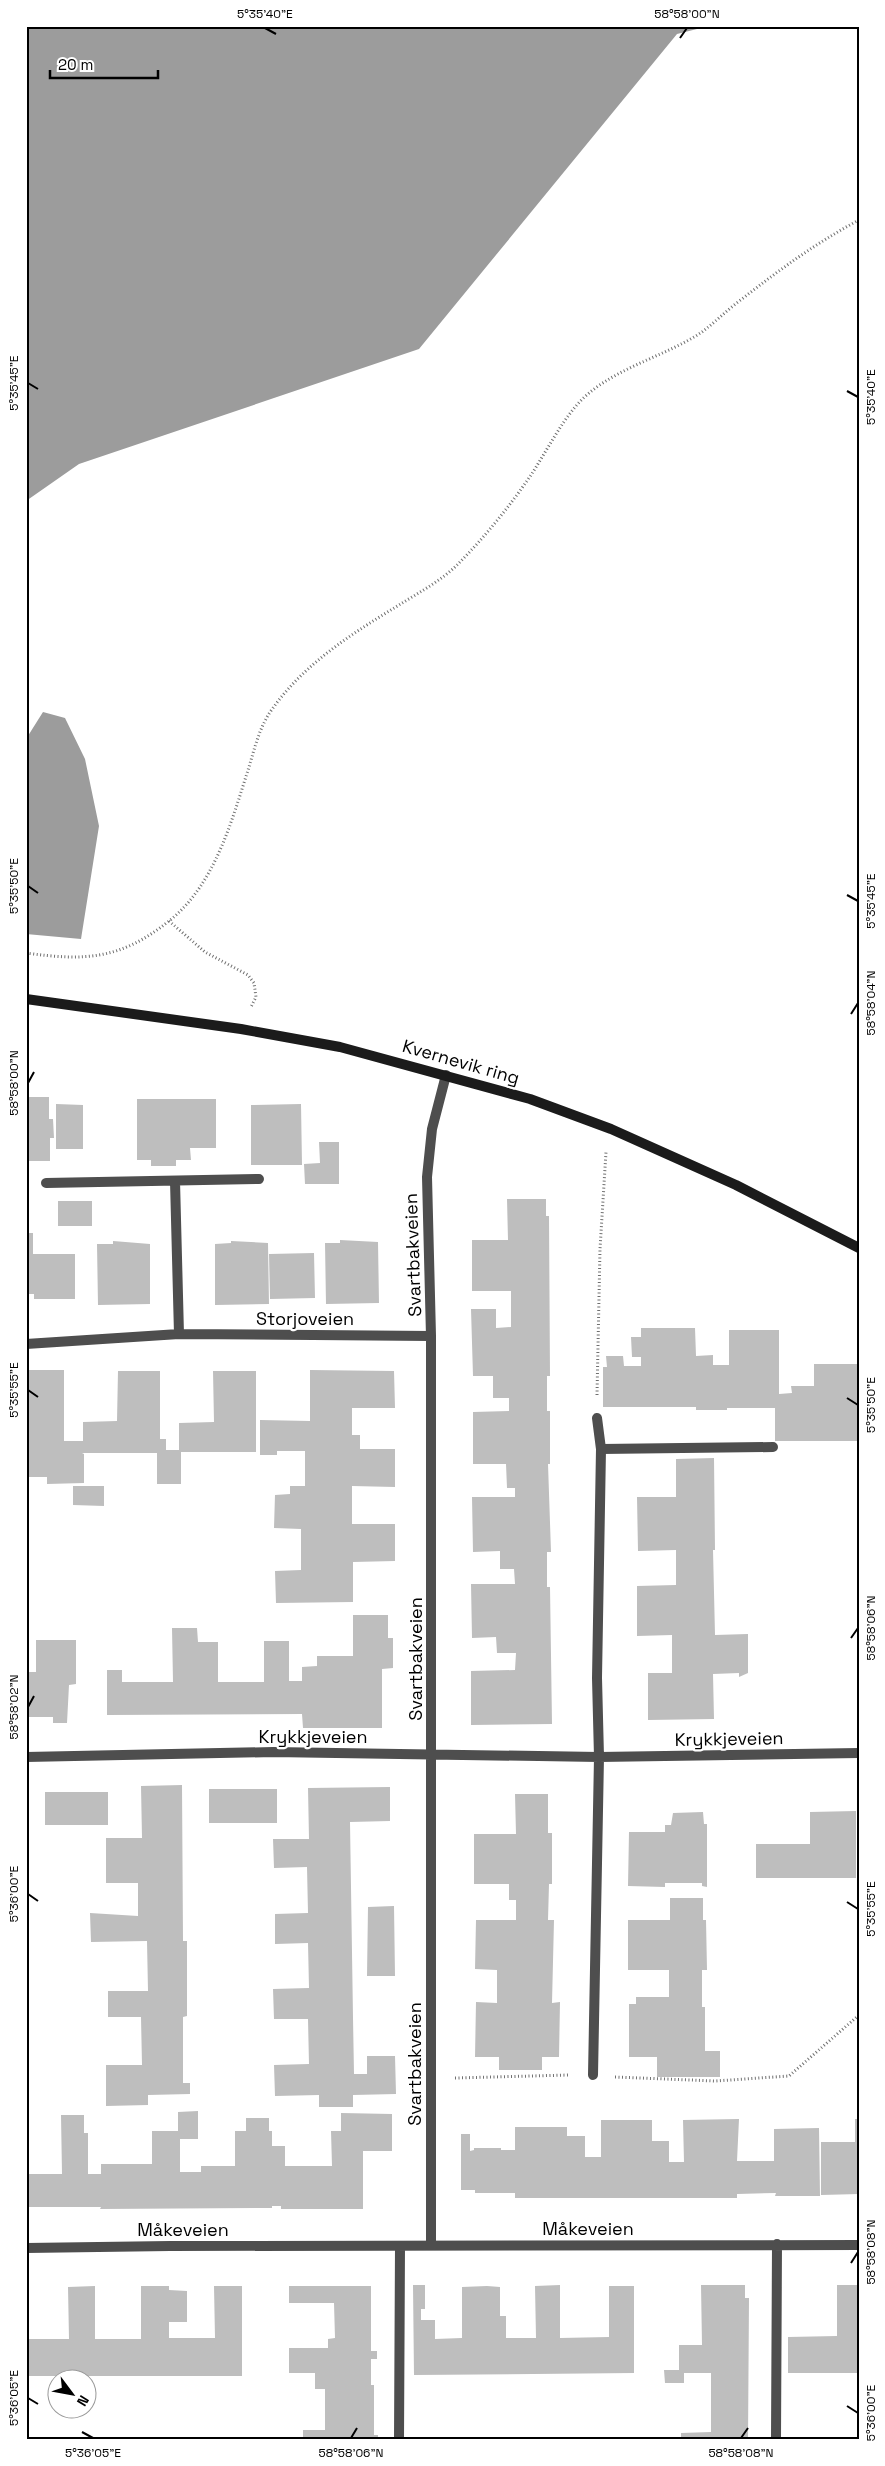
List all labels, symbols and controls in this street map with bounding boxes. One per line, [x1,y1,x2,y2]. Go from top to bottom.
text: 5°35'40"E [237,6,293,22]
text: 58°58'00"N [654,6,720,22]
scale bar [50,48,158,80]
text: 20 m [58,55,93,74]
text: 5°35'45"E [6,355,22,411]
text: 5°35'40"E [863,369,879,425]
text: 5°35'50"E [6,858,22,914]
text: 5°35'45"E [863,873,879,929]
text: 58°58'04"N [863,971,879,1035]
street label: Kvernevik ring [400,1034,522,1089]
text: 58°58'00"N [6,1050,22,1116]
street label: Svartbakveien [399,1193,426,1317]
street label: Storjoveien [256,1307,354,1330]
text: 5°35'55"E [6,1362,22,1418]
text: 5°35'50"E [863,1377,879,1433]
text: 58°58'06"N [863,1595,879,1661]
street label: Svartbakveien [404,1597,427,1721]
text: 58°58'02"N [6,1675,22,1739]
street label: Krykkjeveien [259,1725,367,1748]
street label: Krykkjeveien [674,1726,784,1751]
text: 5°36'00"E [6,1865,22,1922]
text: 5°35'55"E [863,1881,879,1937]
street label: Svartbakveien [403,2002,426,2126]
street label: Måkeveien [542,2217,634,2240]
street label: Måkeveien [137,2218,229,2241]
text: 58°58'08"N [863,2219,879,2285]
north arrow [48,2368,98,2418]
text: 5°36'05"E [6,2370,22,2426]
text: 5°36'00"E [863,2384,879,2441]
text: N [73,2392,93,2410]
text: 5°36'05"E [65,2445,121,2461]
text: 58°58'06"N [318,2445,384,2461]
text: 58°58'08"N [708,2445,774,2461]

